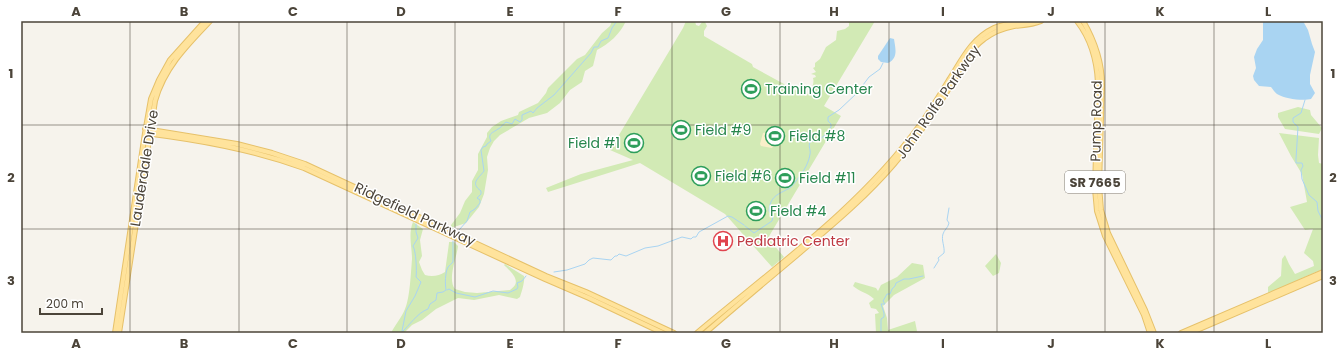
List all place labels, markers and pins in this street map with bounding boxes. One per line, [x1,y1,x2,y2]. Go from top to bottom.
sports icon: Training Center [740,78,762,100]
place label: Training Center [765,79,873,99]
sports icon: Field #9 [670,119,692,141]
place label: Field #9 [695,120,751,140]
sports icon: Field #8 [764,125,786,147]
place label: Field #8 [789,126,846,146]
sports icon: Field #1 [623,132,645,154]
place label: Field #1 [568,133,620,153]
sports icon: Field #6 [690,165,712,187]
place label: Field #6 [715,166,772,186]
sports icon: Field #11 [774,167,796,189]
place label: Field #11 [799,168,856,188]
sports icon: Field #4 [745,200,767,222]
place label: Field #4 [770,201,827,221]
hospital icon: Pediatric Center [712,230,734,252]
place label: Pediatric Center [737,231,850,251]

